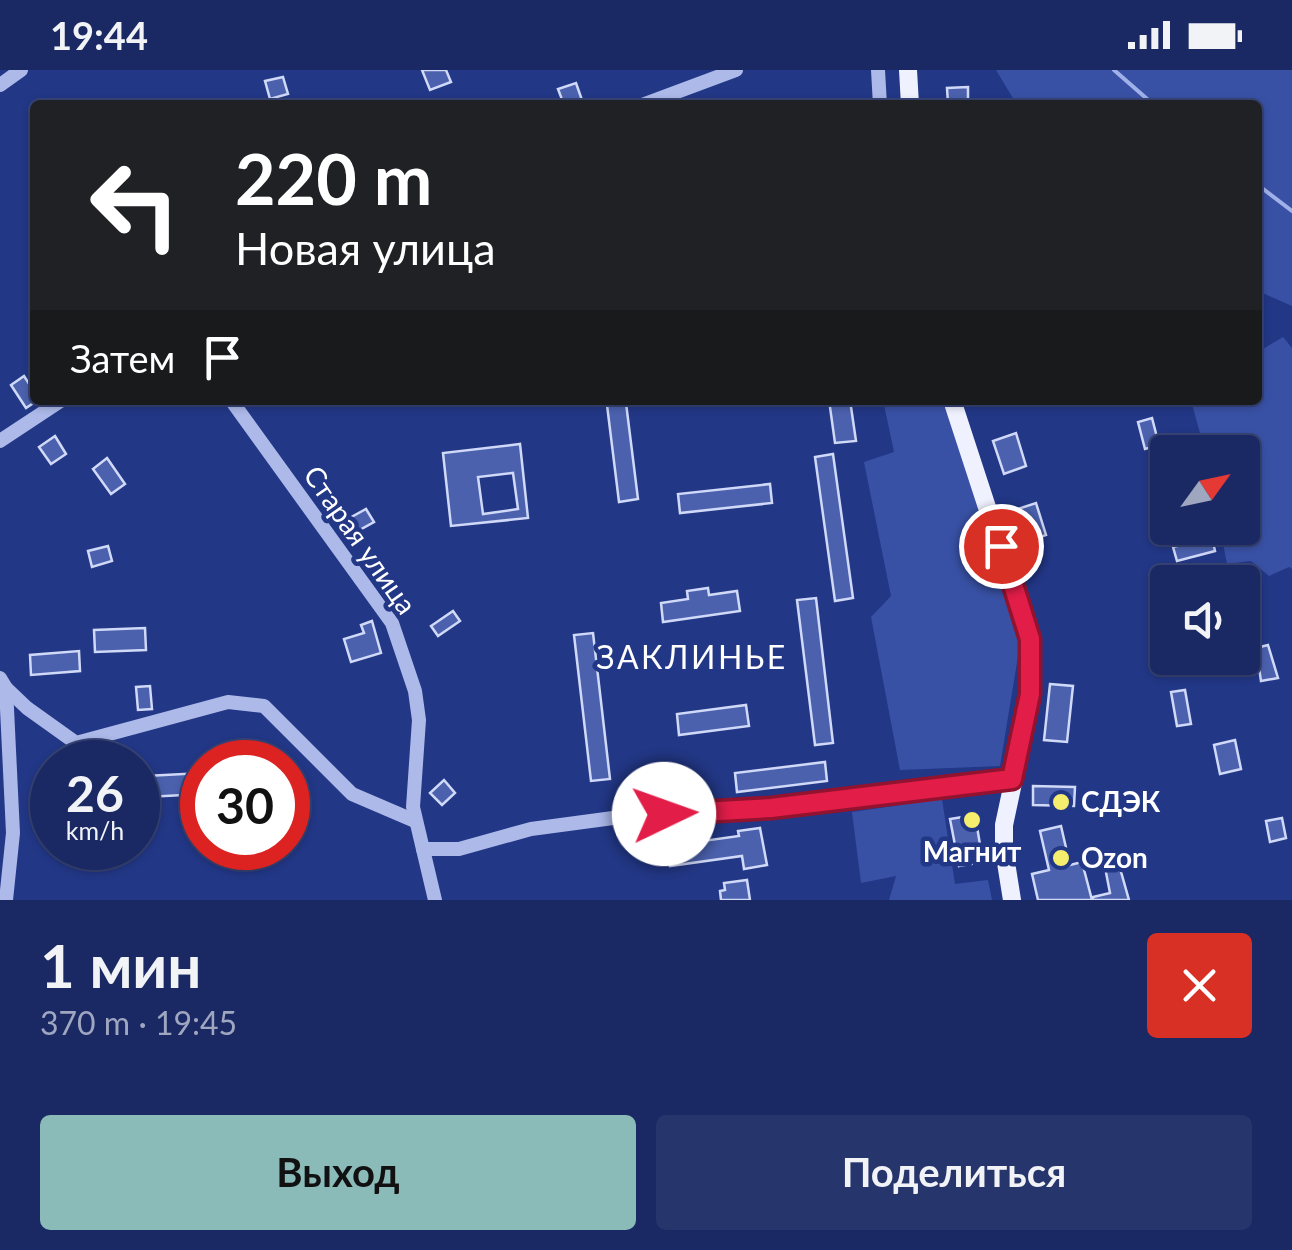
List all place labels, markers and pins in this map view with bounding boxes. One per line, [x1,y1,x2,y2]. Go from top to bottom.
pin [959,504,1044,589]
place label: СДЭК [1081,784,1161,818]
marker: СДЭК [1050,791,1072,813]
marker: Магнит [961,809,983,831]
place label: Магнит [923,834,1022,868]
place label: Ozon [1081,840,1148,874]
marker: Ozon [1050,847,1072,869]

